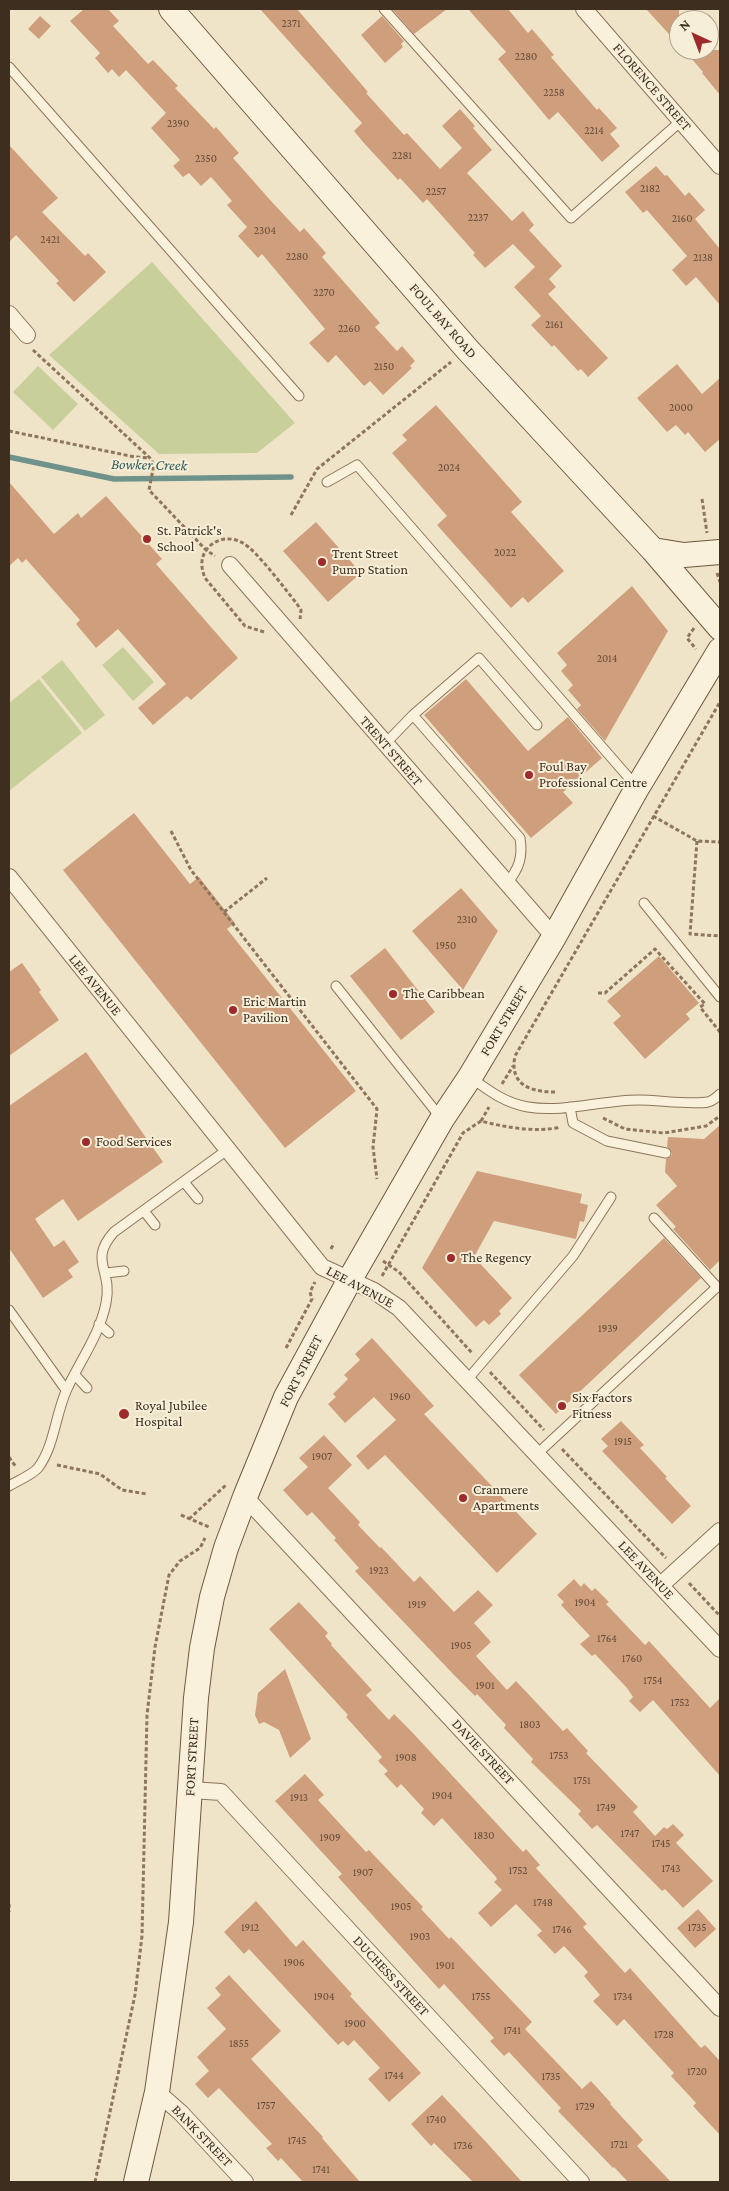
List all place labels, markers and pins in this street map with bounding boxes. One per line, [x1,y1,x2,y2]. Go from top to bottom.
place label: St. Patrick's School [157,523,222,556]
marker: St. Patrick's School [141,533,153,545]
place label: Trent Street Pump Station [332,546,408,578]
marker: Trent Street Pump Station [316,556,328,568]
place label: Foul Bay Professional Centre [539,759,647,792]
marker: Foul Bay Professional Centre [523,769,535,781]
place label: The Caribbean [403,986,485,1002]
marker: The Caribbean [387,988,399,1000]
place label: Eric Martin Pavilion [243,994,307,1026]
marker: Eric Martin Pavilion [227,1004,239,1016]
place label: Food Services [96,1134,172,1150]
marker: Food Services [80,1136,92,1148]
place label: The Regency [461,1250,531,1266]
marker: The Regency [445,1252,457,1264]
place label: Six Factors Fitness [572,1390,632,1422]
place label: Royal Jubilee Hospital [135,1398,207,1430]
marker: Six Factors Fitness [556,1400,568,1412]
marker: Royal Jubilee Hospital [117,1407,131,1421]
place label: Cranmere Apartments [473,1482,539,1514]
marker: Cranmere Apartments [457,1492,469,1504]

